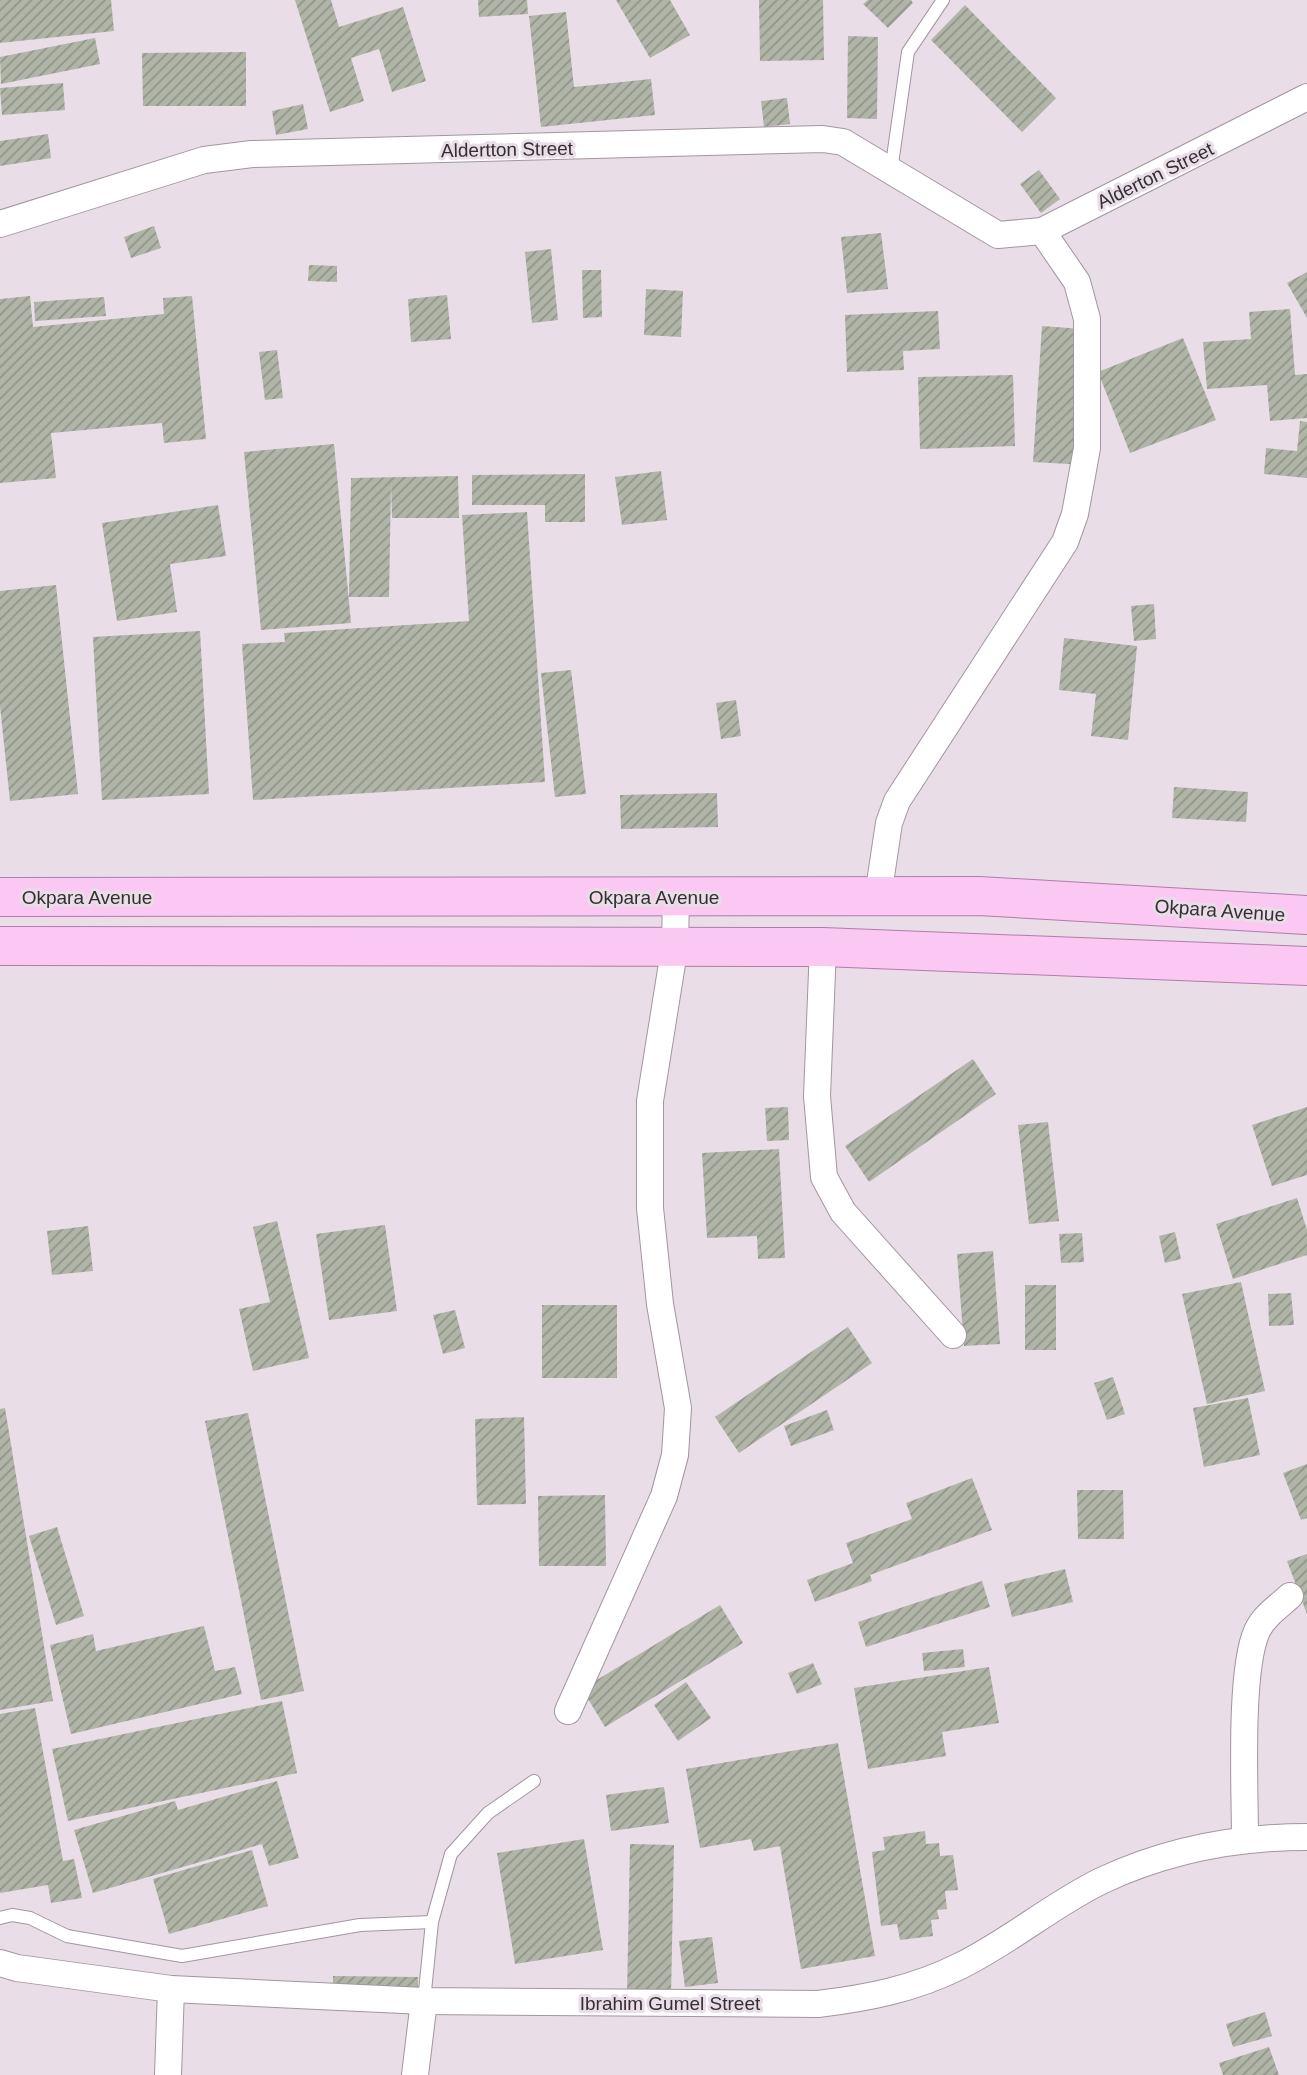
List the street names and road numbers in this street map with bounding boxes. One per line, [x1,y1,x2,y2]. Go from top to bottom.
street label: Aldertton Street [441,138,574,161]
street label: Alderton Street [1094,138,1217,213]
street label: Okpara Avenue [22,887,152,908]
street label: Okpara Avenue [589,887,719,908]
street label: Okpara Avenue [1154,895,1286,926]
street label: Ibrahim Gumel Street [580,1993,761,2014]

